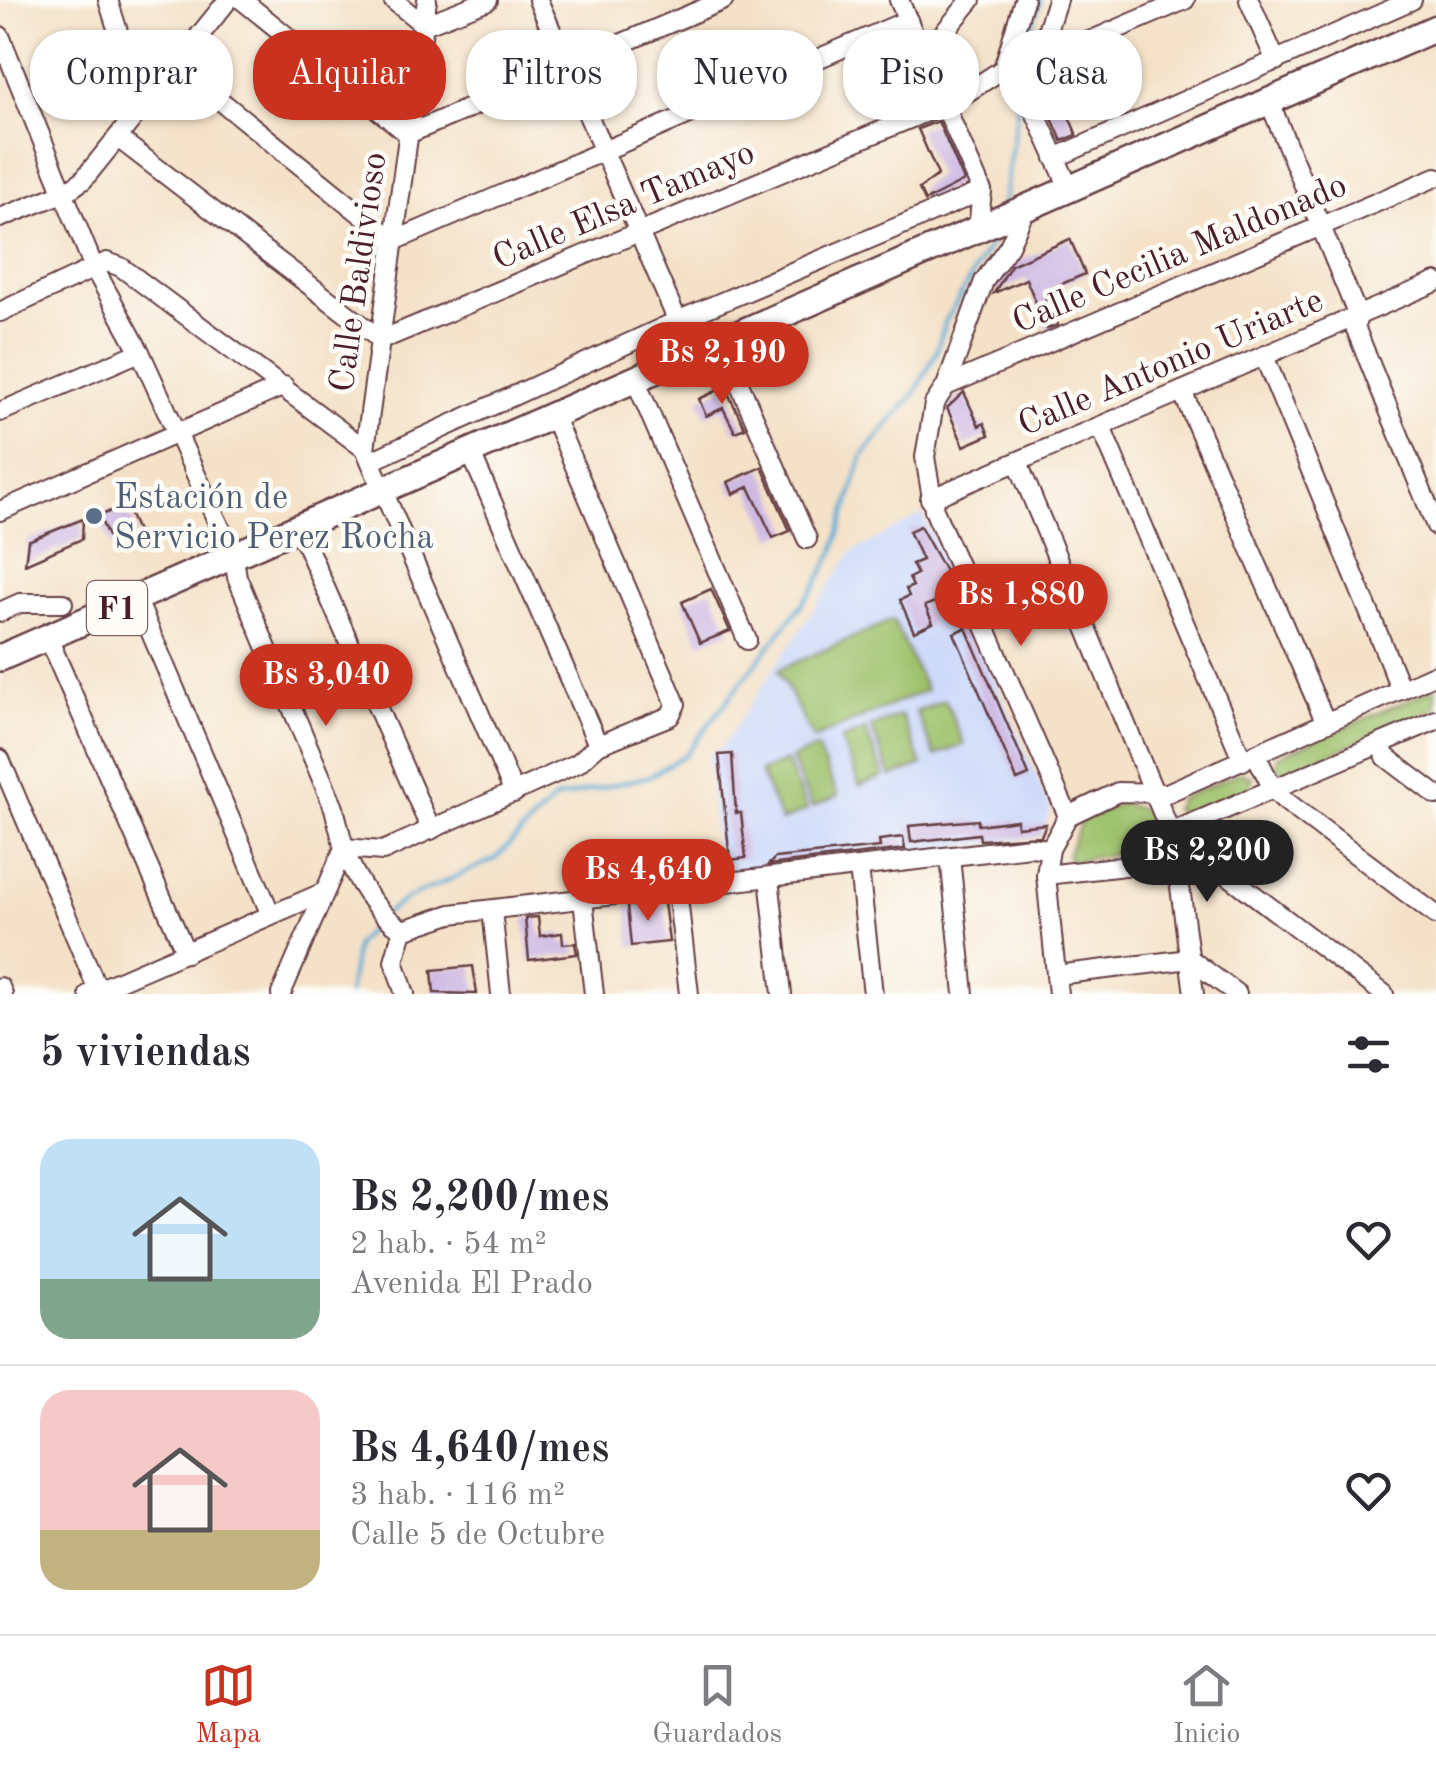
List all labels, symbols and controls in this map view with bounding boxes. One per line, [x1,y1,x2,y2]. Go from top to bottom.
chip: Comprar [30,30,233,120]
chip: Alquilar [253,30,446,120]
chip: Filtros [466,30,637,120]
chip: Nuevo [657,30,823,120]
chip: Piso [843,30,979,120]
chip: Casa [999,30,1142,120]
street label: Calle Elsa Tamayo [488,135,760,277]
street label: Calle Baldivioso [325,150,394,395]
street label: Calle Cecilia Maldonado [1008,168,1352,341]
street label: Calle Antonio Uriarte [1013,283,1329,443]
pin: Bs 2,190 [619,322,825,407]
text: Bs 2,190 [658,338,786,370]
place label: Estación de Servicio Perez Rocha [114,481,434,556]
marker: Estación de Servicio Perez Rocha [83,505,105,527]
pin: Bs 1,880 [918,564,1124,649]
text: Bs 1,880 [957,580,1085,612]
road number: F1 [87,581,147,635]
pin: Bs 3,040 [223,644,429,729]
text: Bs 3,040 [262,660,390,692]
pin: Bs 2,200 [1104,820,1310,905]
text: Bs 2,200 [1143,836,1271,868]
pin: Bs 4,640 [545,839,751,924]
text: Bs 4,640 [584,855,712,887]
icon: filters [1341,1027,1396,1082]
text: 5 viviendas [40,1033,251,1075]
text: Bs 2,200/mes [350,1178,609,1220]
icon: home [120,1179,240,1299]
icon: heart [1341,1212,1396,1267]
text: 2 hab. · 54 m² [350,1229,547,1261]
text: Avenida El Prado [350,1269,593,1301]
text: Bs 4,640/mes [350,1429,609,1471]
icon: home [120,1430,240,1550]
icon: heart [1341,1463,1396,1518]
text: 3 hab. · 116 m² [350,1480,565,1512]
text: Calle 5 de Octubre [350,1520,605,1552]
tab: Mapa [196,1658,261,1753]
tab: Guardados [652,1658,782,1753]
tab: Inicio [1173,1658,1240,1753]

